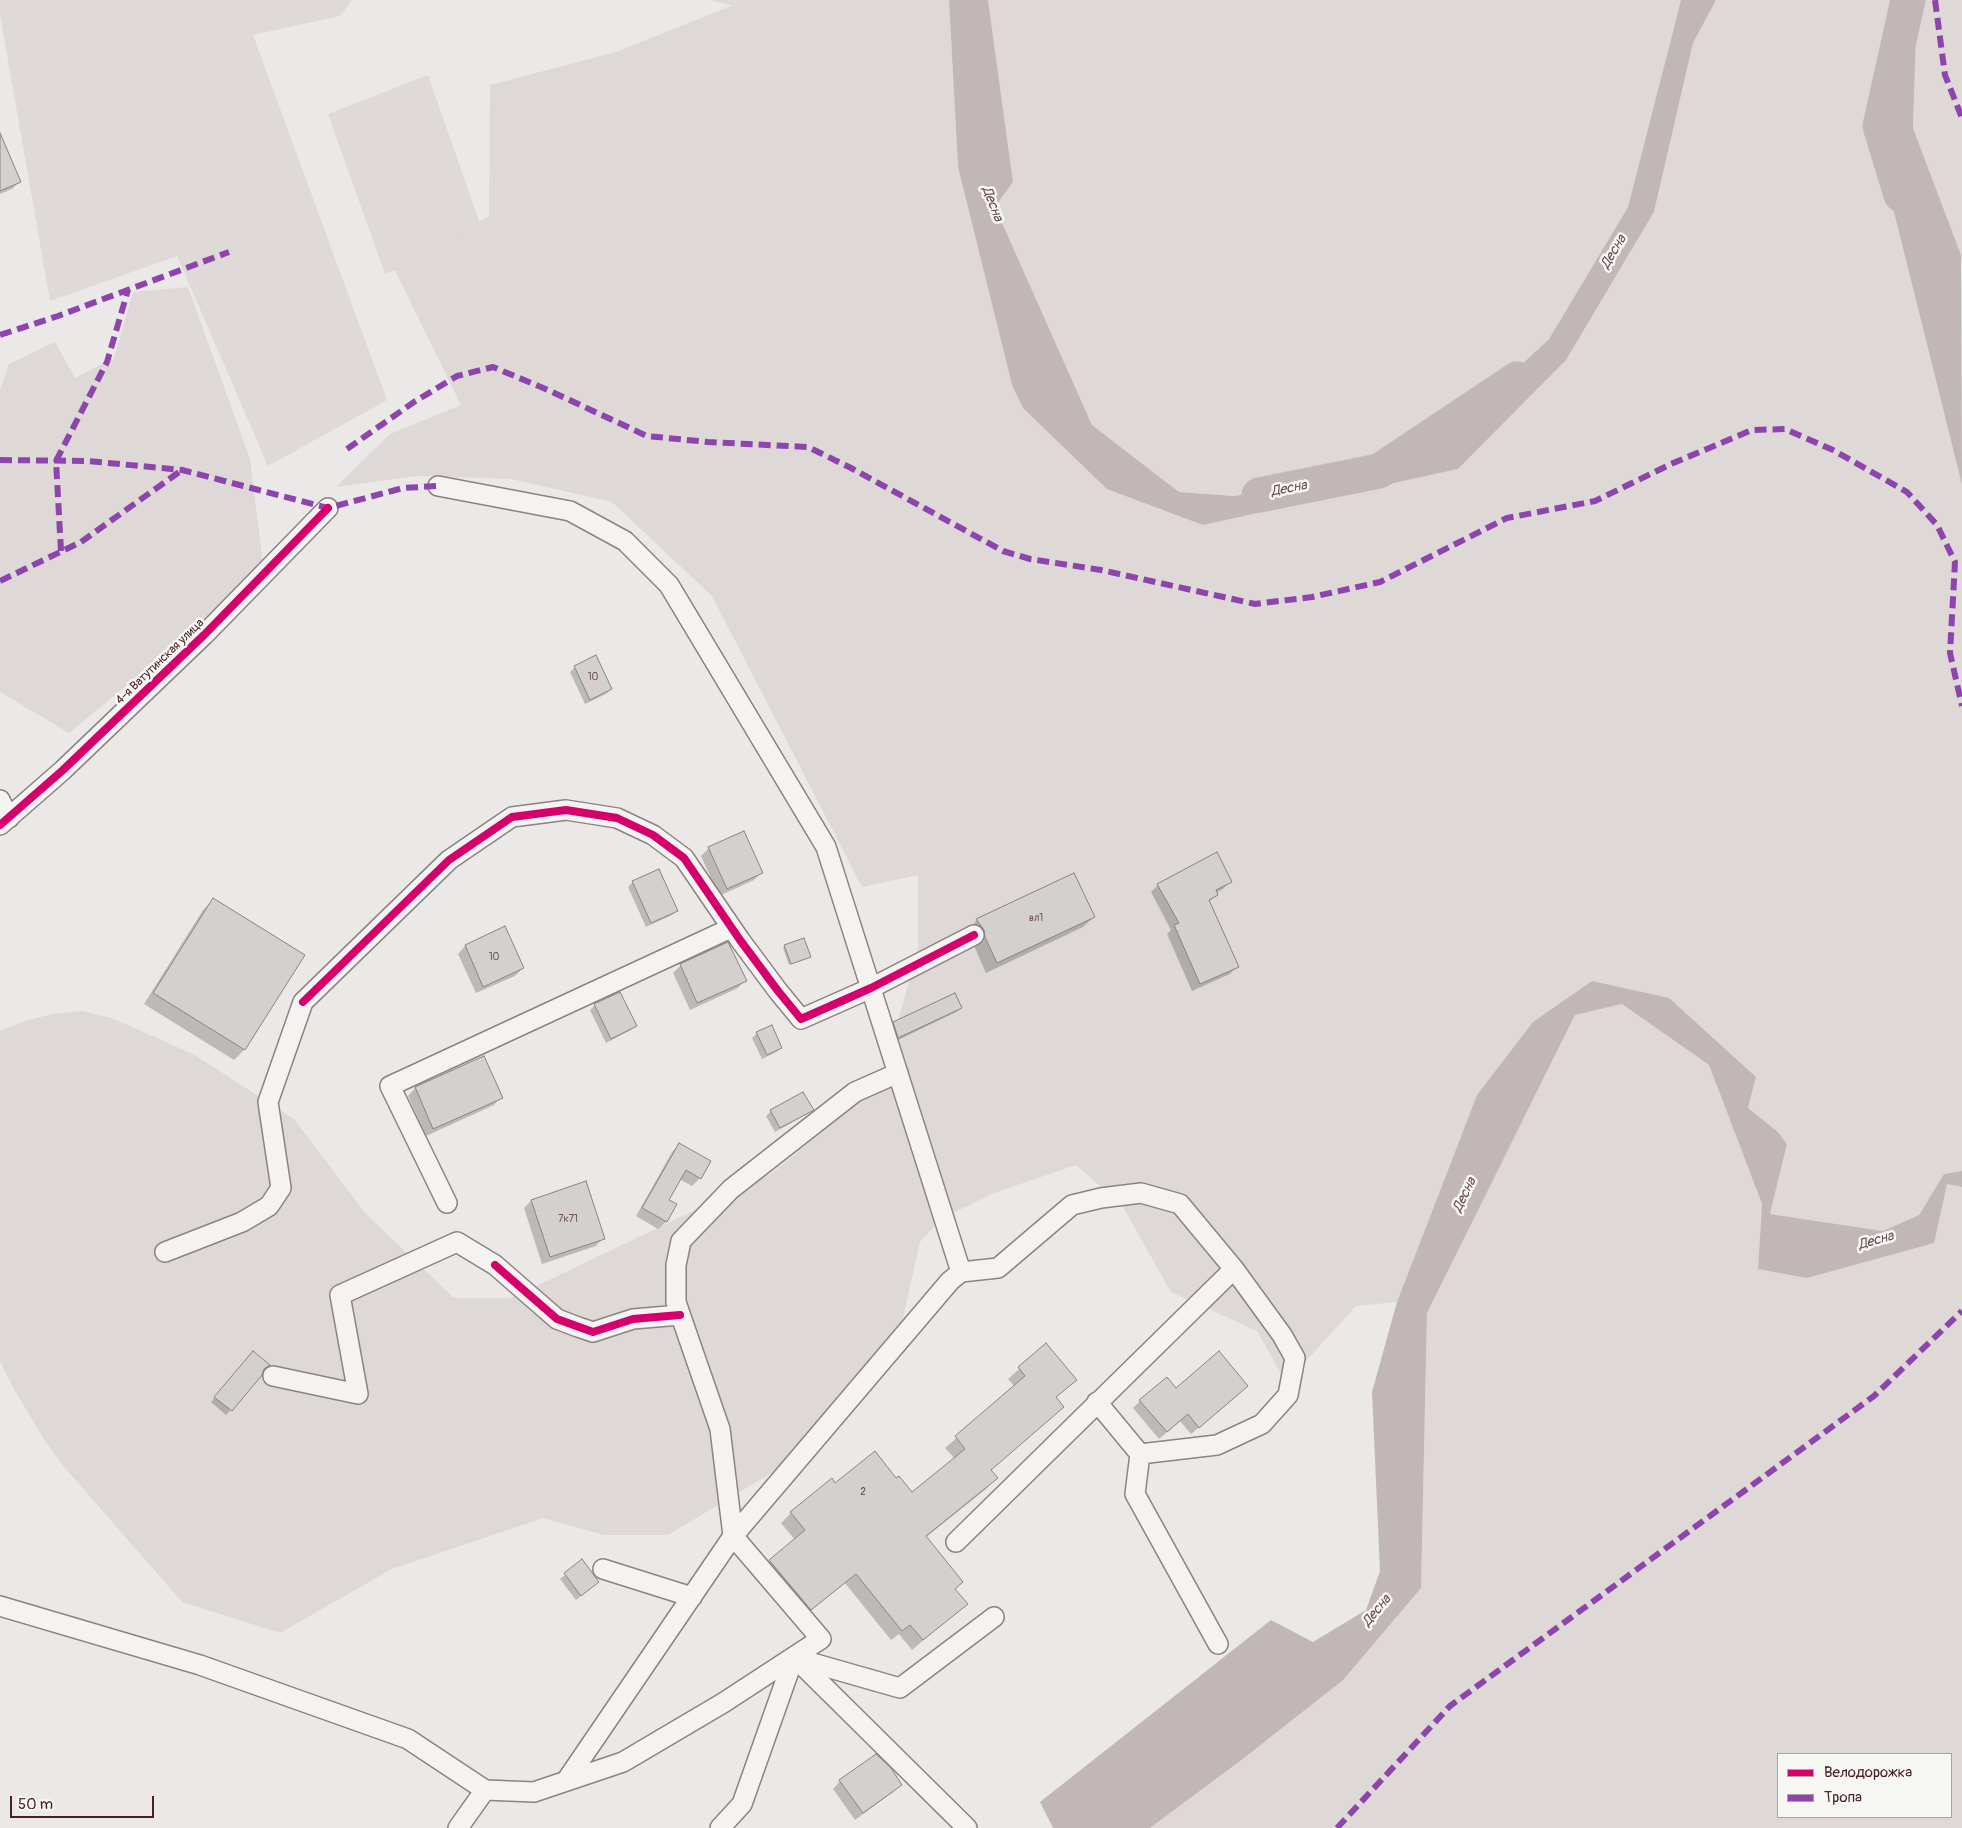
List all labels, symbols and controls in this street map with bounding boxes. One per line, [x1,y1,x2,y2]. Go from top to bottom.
water label: Десна [978,184,1006,224]
water label: Десна [1598,232,1630,272]
water label: Десна [1270,477,1308,501]
street label: 4-я Ватутинская улица [113,616,207,708]
house number: 10 [588,671,598,683]
house number: вл1 [1029,912,1043,924]
house number: 10 [489,951,499,963]
water label: Десна [1450,1175,1480,1215]
house number: 7к71 [558,1213,578,1225]
water label: Десна [1856,1228,1896,1254]
house number: 2 [860,1486,866,1498]
water label: Десна [1359,1592,1395,1630]
legend [1777,1753,1952,1818]
text: Велодорожка [1824,1763,1912,1782]
scale bar [12,1786,156,1818]
text: Тропа [1824,1788,1862,1807]
text: 50 m [18,1795,53,1814]

